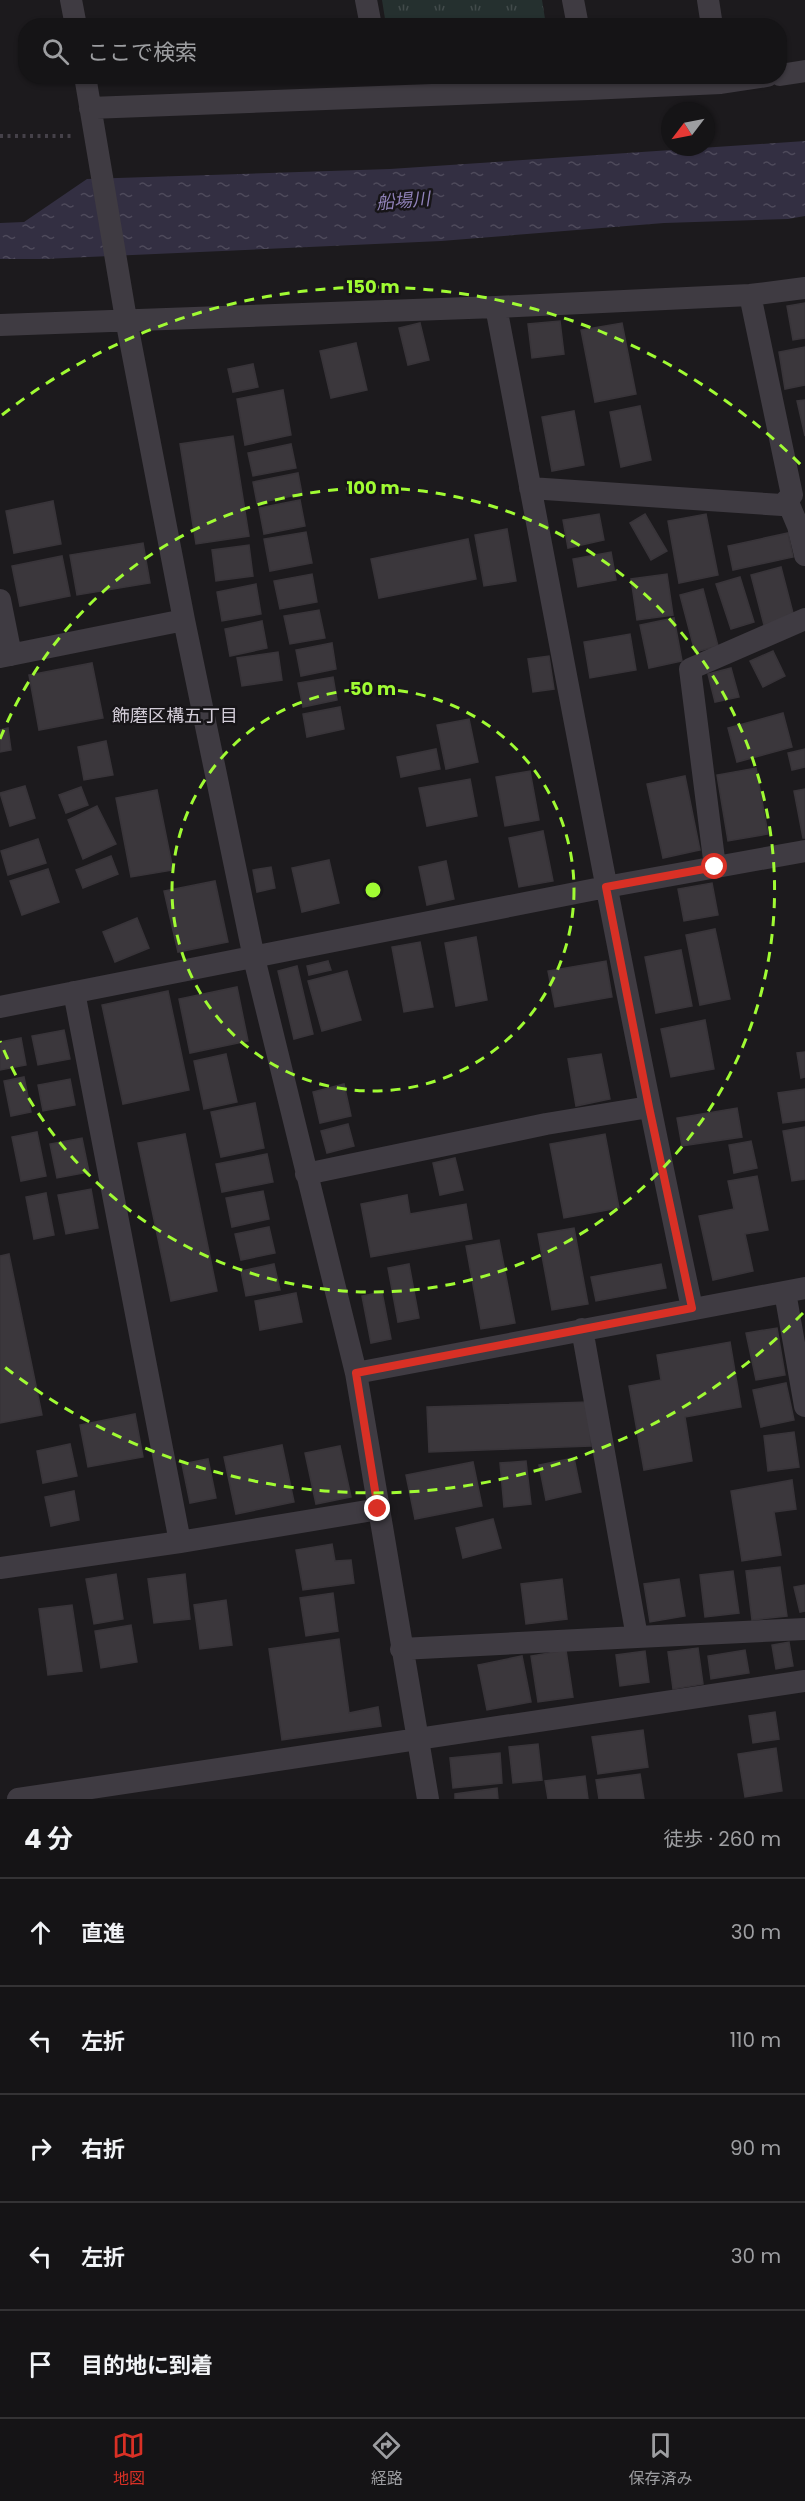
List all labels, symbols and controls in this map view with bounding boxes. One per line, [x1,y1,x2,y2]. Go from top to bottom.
search box [18,18,787,84]
icon: search [39,35,72,68]
text: ここで検索 [87,37,197,68]
north arrow [661,102,715,156]
water label: 船場川 [375,186,433,215]
text: 150 m [346,274,400,299]
text: 100 m [346,475,400,500]
text: 50 m [350,676,396,701]
district label: 飾磨区構五丁目 [112,703,238,728]
route start [701,853,727,879]
centre of rings [363,880,383,900]
route end [364,1495,390,1521]
text: 4 分 [24,1821,73,1857]
text: 徒歩 · 260 m [663,1825,781,1853]
icon: ahead [24,1916,57,1949]
text: 直進 [81,1918,125,1949]
text: 30 m [731,1918,781,1946]
icon: left [24,2024,57,2057]
text: 左折 [81,2026,125,2057]
text: 110 m [730,2026,781,2054]
icon: right [24,2132,57,2165]
text: 右折 [81,2134,125,2165]
text: 90 m [730,2134,781,2162]
icon: left [24,2240,57,2273]
text: 左折 [81,2242,125,2273]
text: 30 m [731,2242,781,2270]
icon: arrive [24,2348,57,2381]
text: 目的地に到着 [81,2350,213,2381]
tab: 地図 [112,2429,145,2491]
tab: 経路 [370,2429,403,2491]
tab: 保存済み [628,2429,692,2491]

